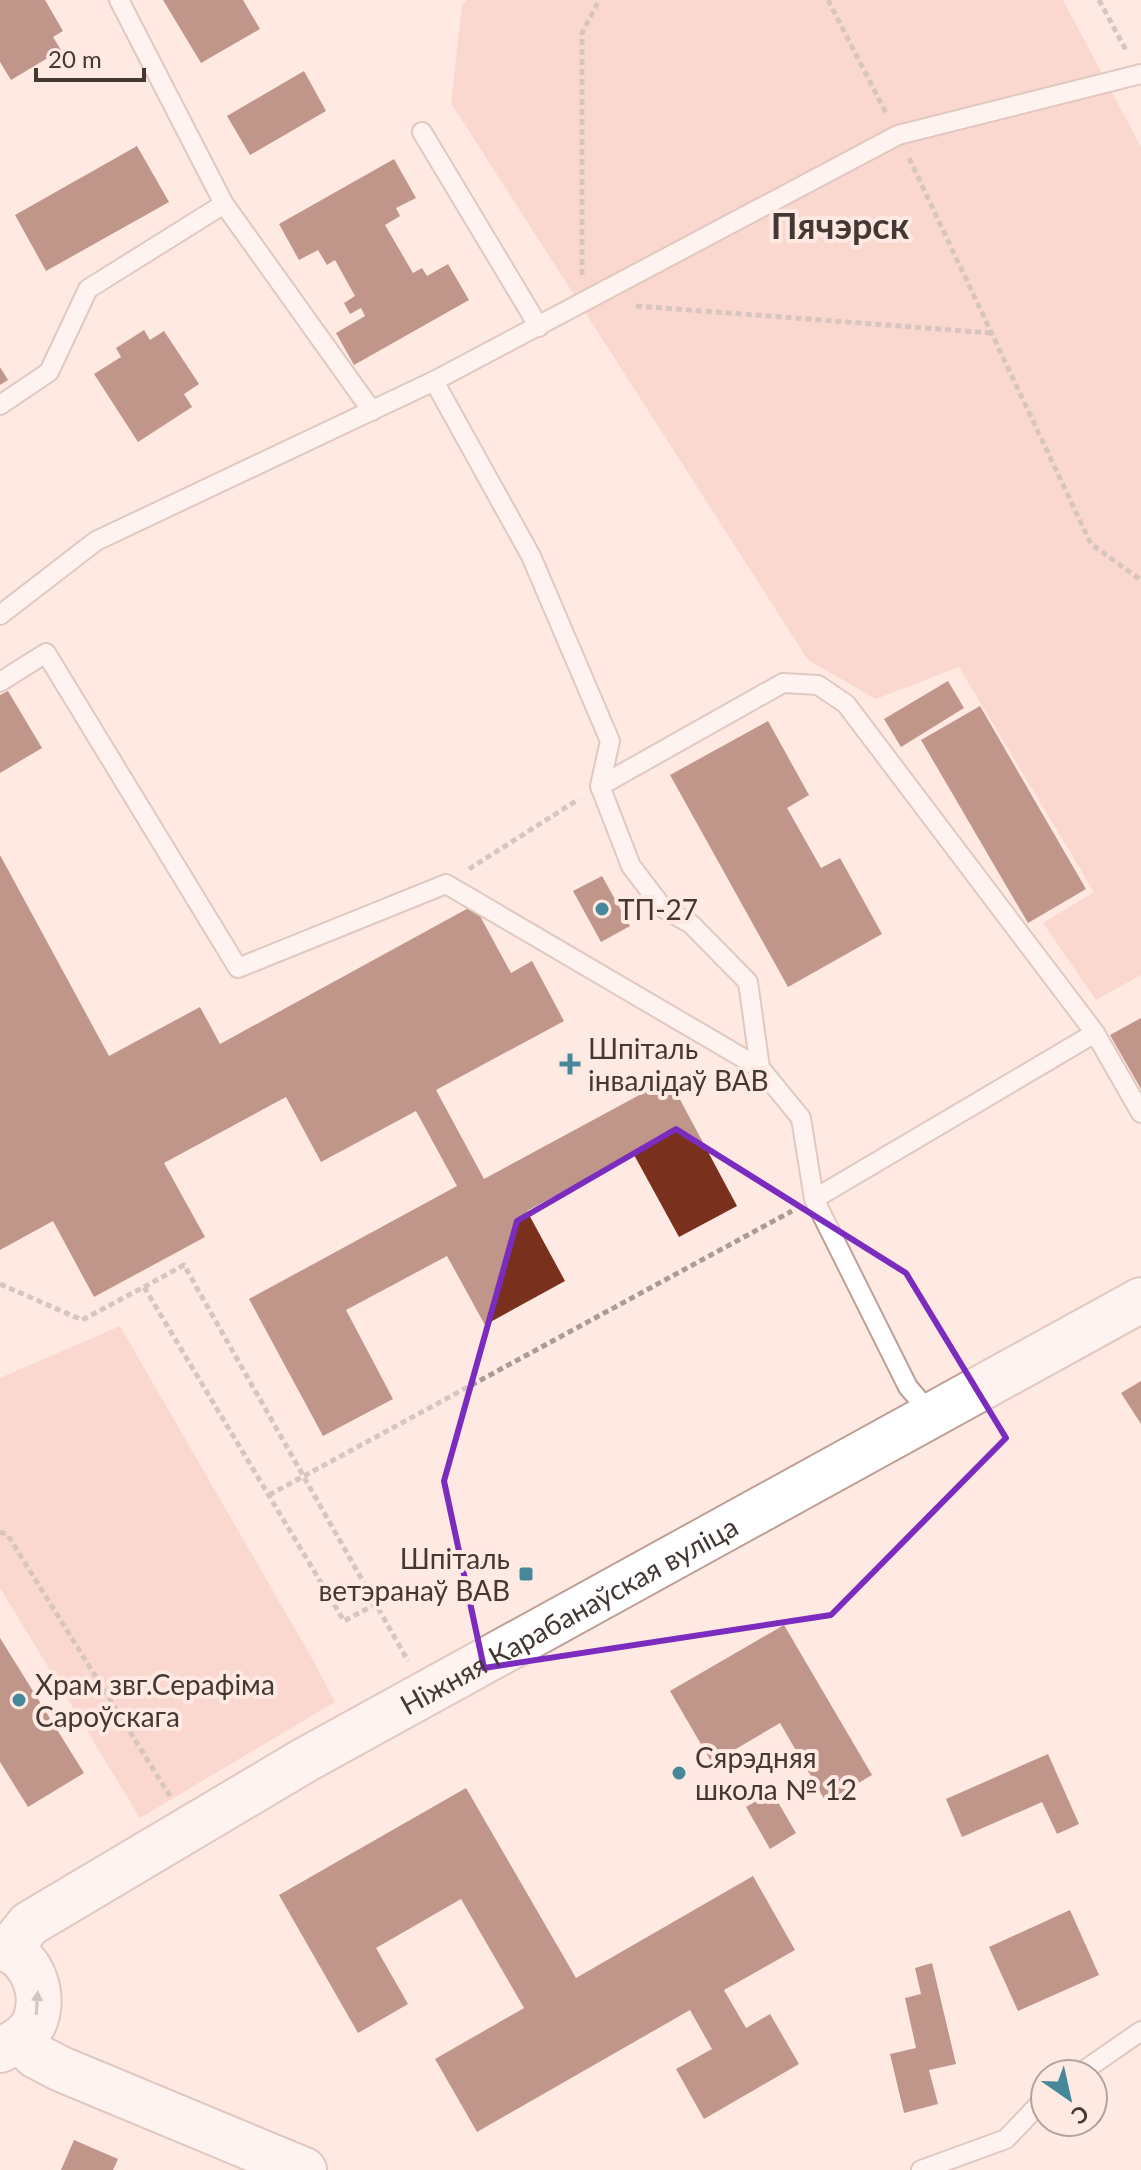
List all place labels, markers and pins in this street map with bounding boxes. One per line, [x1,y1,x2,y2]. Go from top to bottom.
place label: ТП-27 [618,892,698,926]
marker: ТП-27 [593,900,611,918]
place label: Шпіталь інвалідаў ВАВ [588,1031,769,1097]
marker: Шпіталь інвалідаў ВАВ [559,1053,581,1075]
place label: Шпіталь ветэранаў ВАВ [318,1541,510,1607]
marker: Шпіталь ветэранаў ВАВ [517,1565,535,1583]
place label: Храм звг.Серафіма Сароўскага [35,1667,275,1733]
marker: Храм звг.Серафіма Сароўскага [10,1691,28,1709]
place label: Сярэдняя школа № 12 [695,1740,857,1806]
marker: Сярэдняя школа № 12 [670,1764,688,1782]

